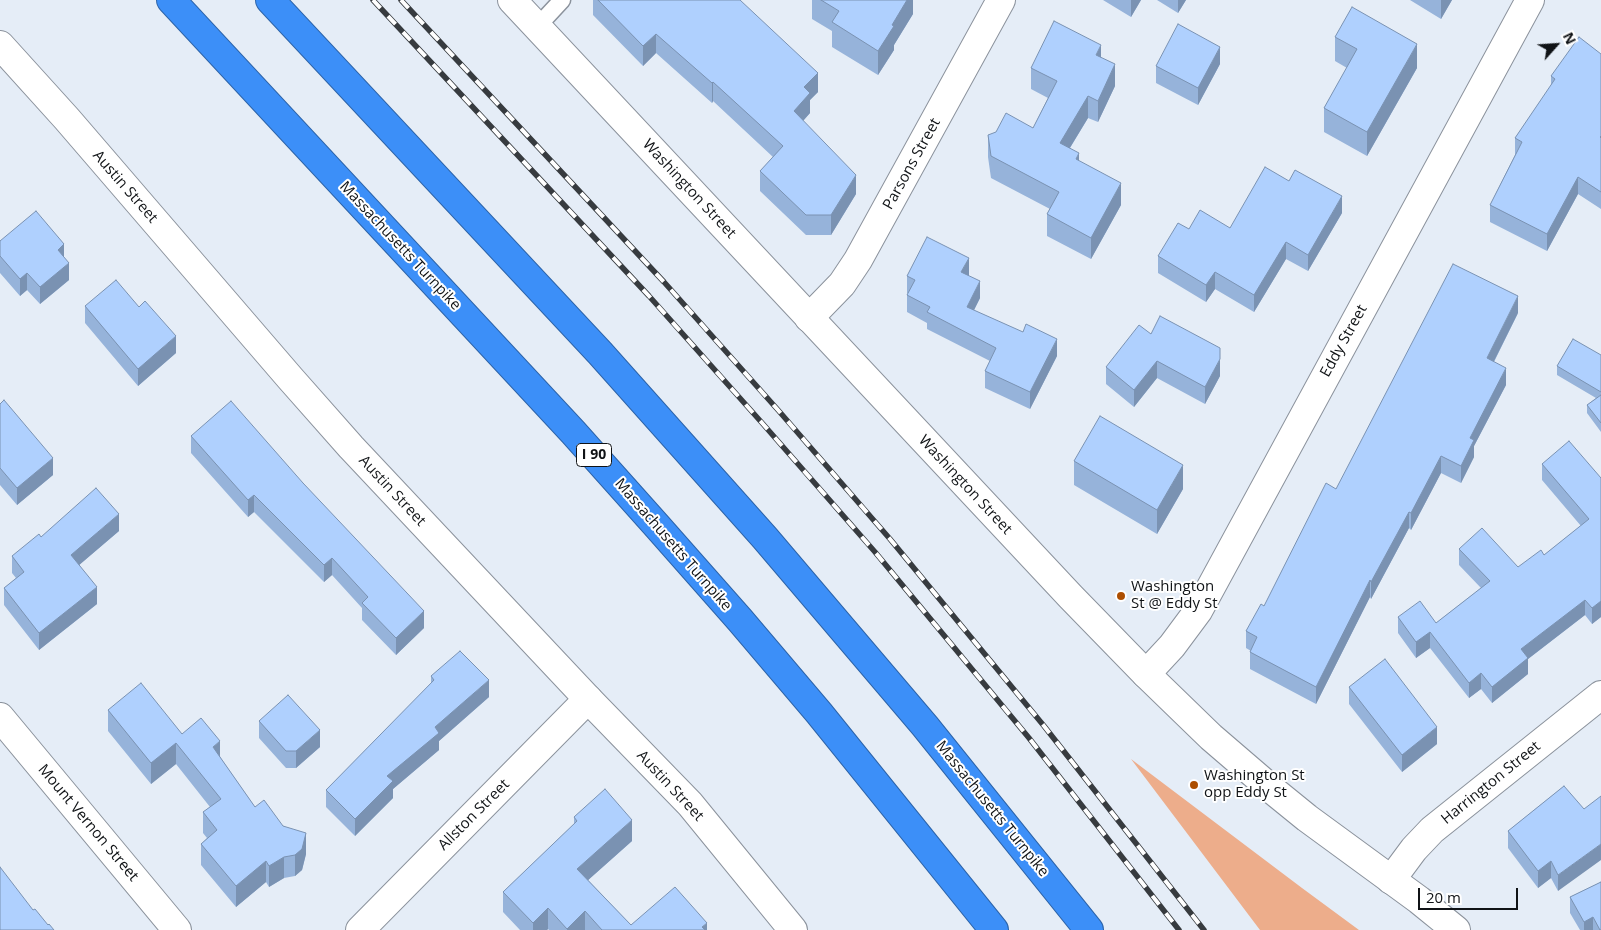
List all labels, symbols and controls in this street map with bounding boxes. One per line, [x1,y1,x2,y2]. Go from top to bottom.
north arrow [1531,20,1581,70]
text: N [1559,29,1581,47]
street label: Parsons Street [879,115,945,213]
street label: Washington Street [638,136,740,242]
street label: Austin Street [89,147,161,227]
street label: Massachusetts Turnpike [336,178,464,314]
street label: Eddy Street [1317,302,1371,380]
street label: Washington Street [914,432,1016,538]
road number: I 90 [576,444,612,466]
street label: Austin Street [355,452,429,530]
street label: Massachusetts Turnpike [611,475,735,615]
place label: Washington St @ Eddy St [1131,578,1217,613]
marker: Washington St @ Eddy St [1115,590,1127,602]
street label: Massachusetts Turnpike [932,738,1052,880]
street label: Harrington Street [1438,738,1544,828]
street label: Austin Street [633,747,707,825]
street label: Mount Vernon Street [34,761,142,885]
place label: Washington St opp Eddy St [1204,767,1305,802]
street label: Allston Street [435,776,513,854]
marker: Washington St opp Eddy St [1188,779,1200,791]
scale bar [1421,878,1521,910]
text: 20 m [1426,887,1461,907]

